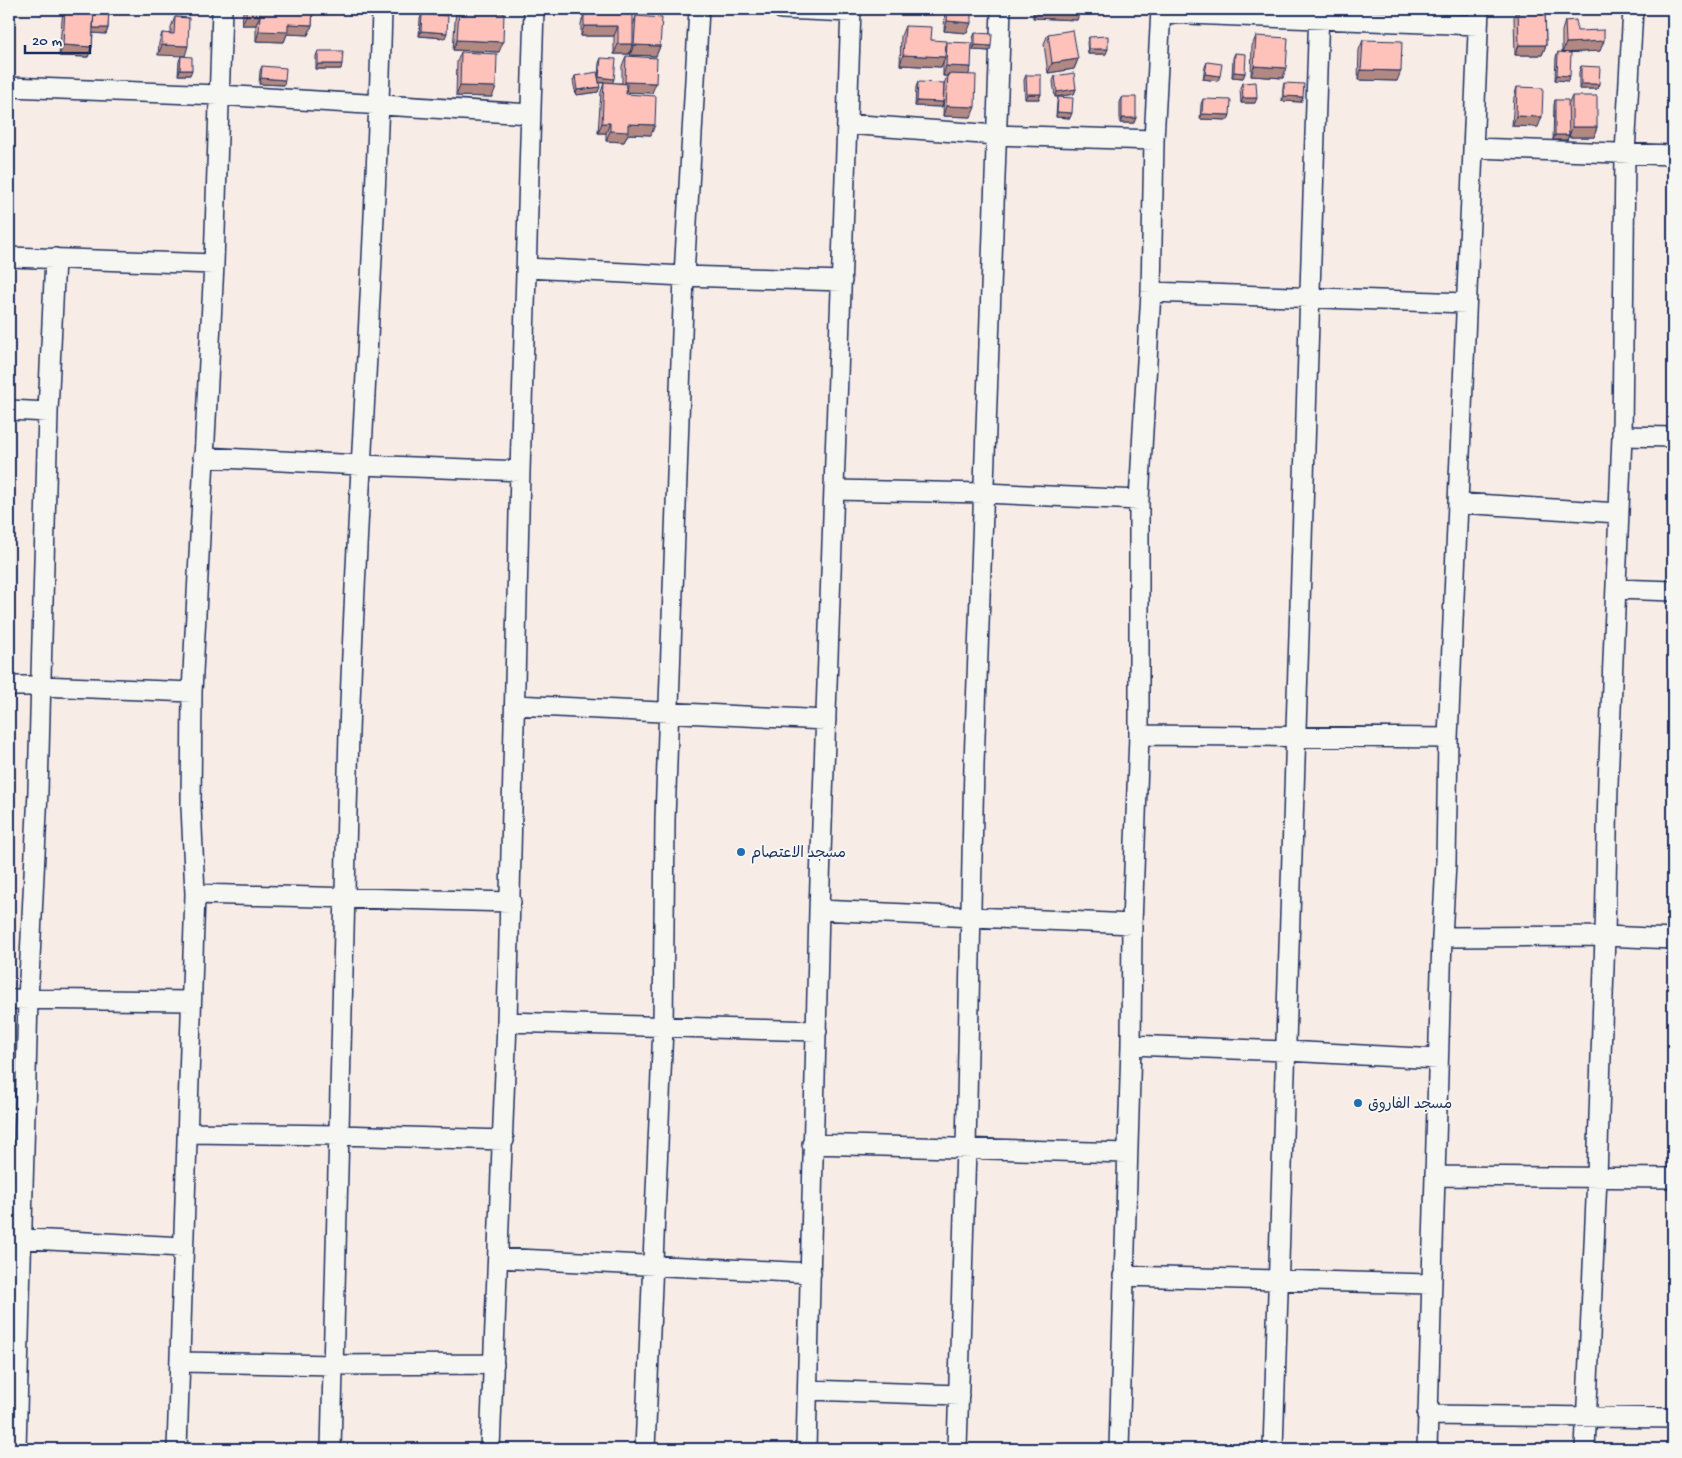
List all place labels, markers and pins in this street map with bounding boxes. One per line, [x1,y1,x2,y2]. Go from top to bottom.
place label: مسجد الاعتصام [751,845,846,864]
marker: مسجد الاعتصام [735,846,747,858]
place label: مسجد الفاروق [1368,1096,1452,1114]
marker: مسجد الفاروق [1352,1097,1364,1109]

